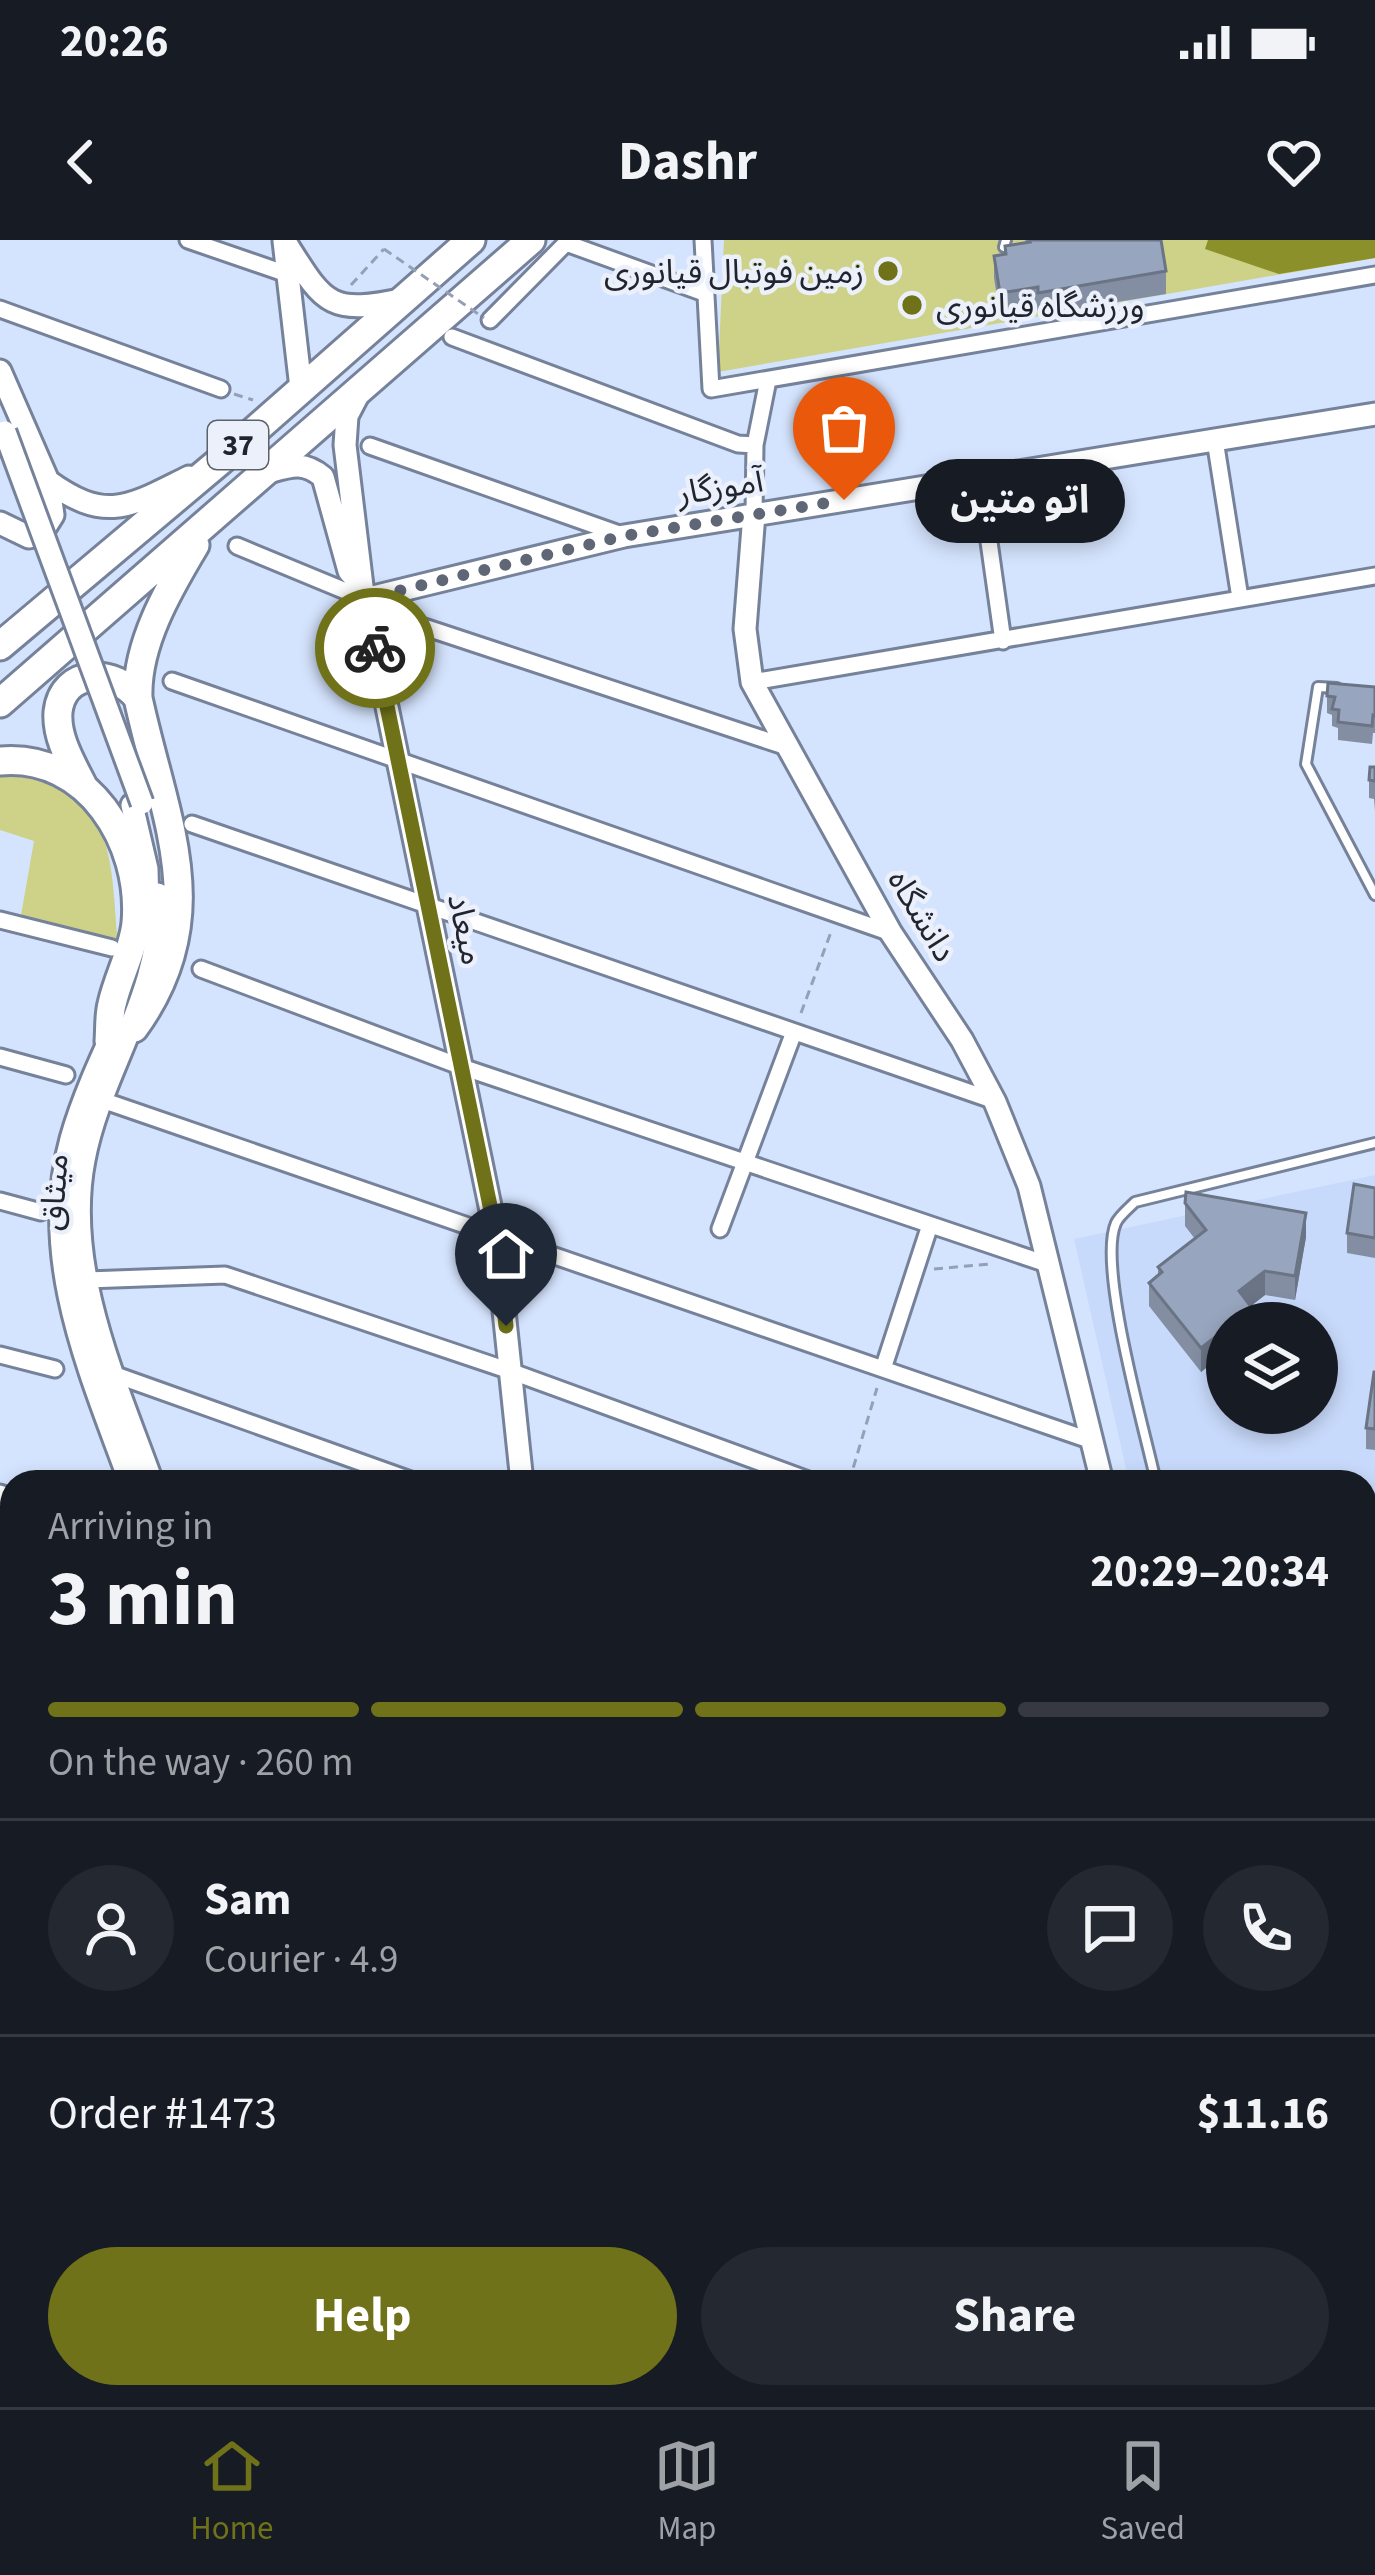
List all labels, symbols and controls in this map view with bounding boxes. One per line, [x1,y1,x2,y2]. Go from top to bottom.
text: 20:26 [60,10,169,74]
text: Dashr [618,124,757,201]
icon: back [48,129,114,195]
icon: heart [1261,129,1327,195]
place label: زمین فوتبال قیانوری [604,249,864,296]
marker: زمین فوتبال قیانوری [875,258,901,284]
place label: ورزشگاه قیانوری [936,283,1145,330]
marker: ورزشگاه قیانوری [899,292,925,318]
pin [793,377,895,500]
icon: bag [811,395,877,461]
road number: 37 [208,421,268,469]
street label: آموزگار [673,457,768,518]
callout: اتو متین [916,458,1126,542]
text: اتو متین [951,473,1089,529]
courier [315,588,435,708]
icon: bike [342,615,408,681]
street label: دانشگاه [876,861,968,971]
street label: میعاد [435,889,496,969]
street label: میثاق [28,1152,81,1232]
pin [455,1203,557,1326]
icon: home [473,1221,539,1287]
map controls [1206,1302,1338,1434]
button: layers [1206,1302,1338,1434]
text: Arriving in [48,1499,213,1555]
text: 20:29–20:34 [1090,1540,1329,1604]
text: 3 min [48,1544,238,1655]
text: On the way · 260 m [48,1735,354,1791]
button: person [48,1865,174,1991]
button: chat [1047,1865,1173,1991]
button: phone [1203,1865,1329,1991]
text: Sam [204,1868,291,1932]
text: Courier · 4.9 [204,1932,398,1988]
text: Order #1473 [48,2082,277,2146]
text: $11.16 [1197,2082,1329,2146]
button: Help [48,2247,677,2385]
button: Share [701,2247,1329,2385]
tab: Home [190,2433,273,2552]
tab: Map [654,2433,720,2552]
tab: Saved [1100,2433,1185,2552]

